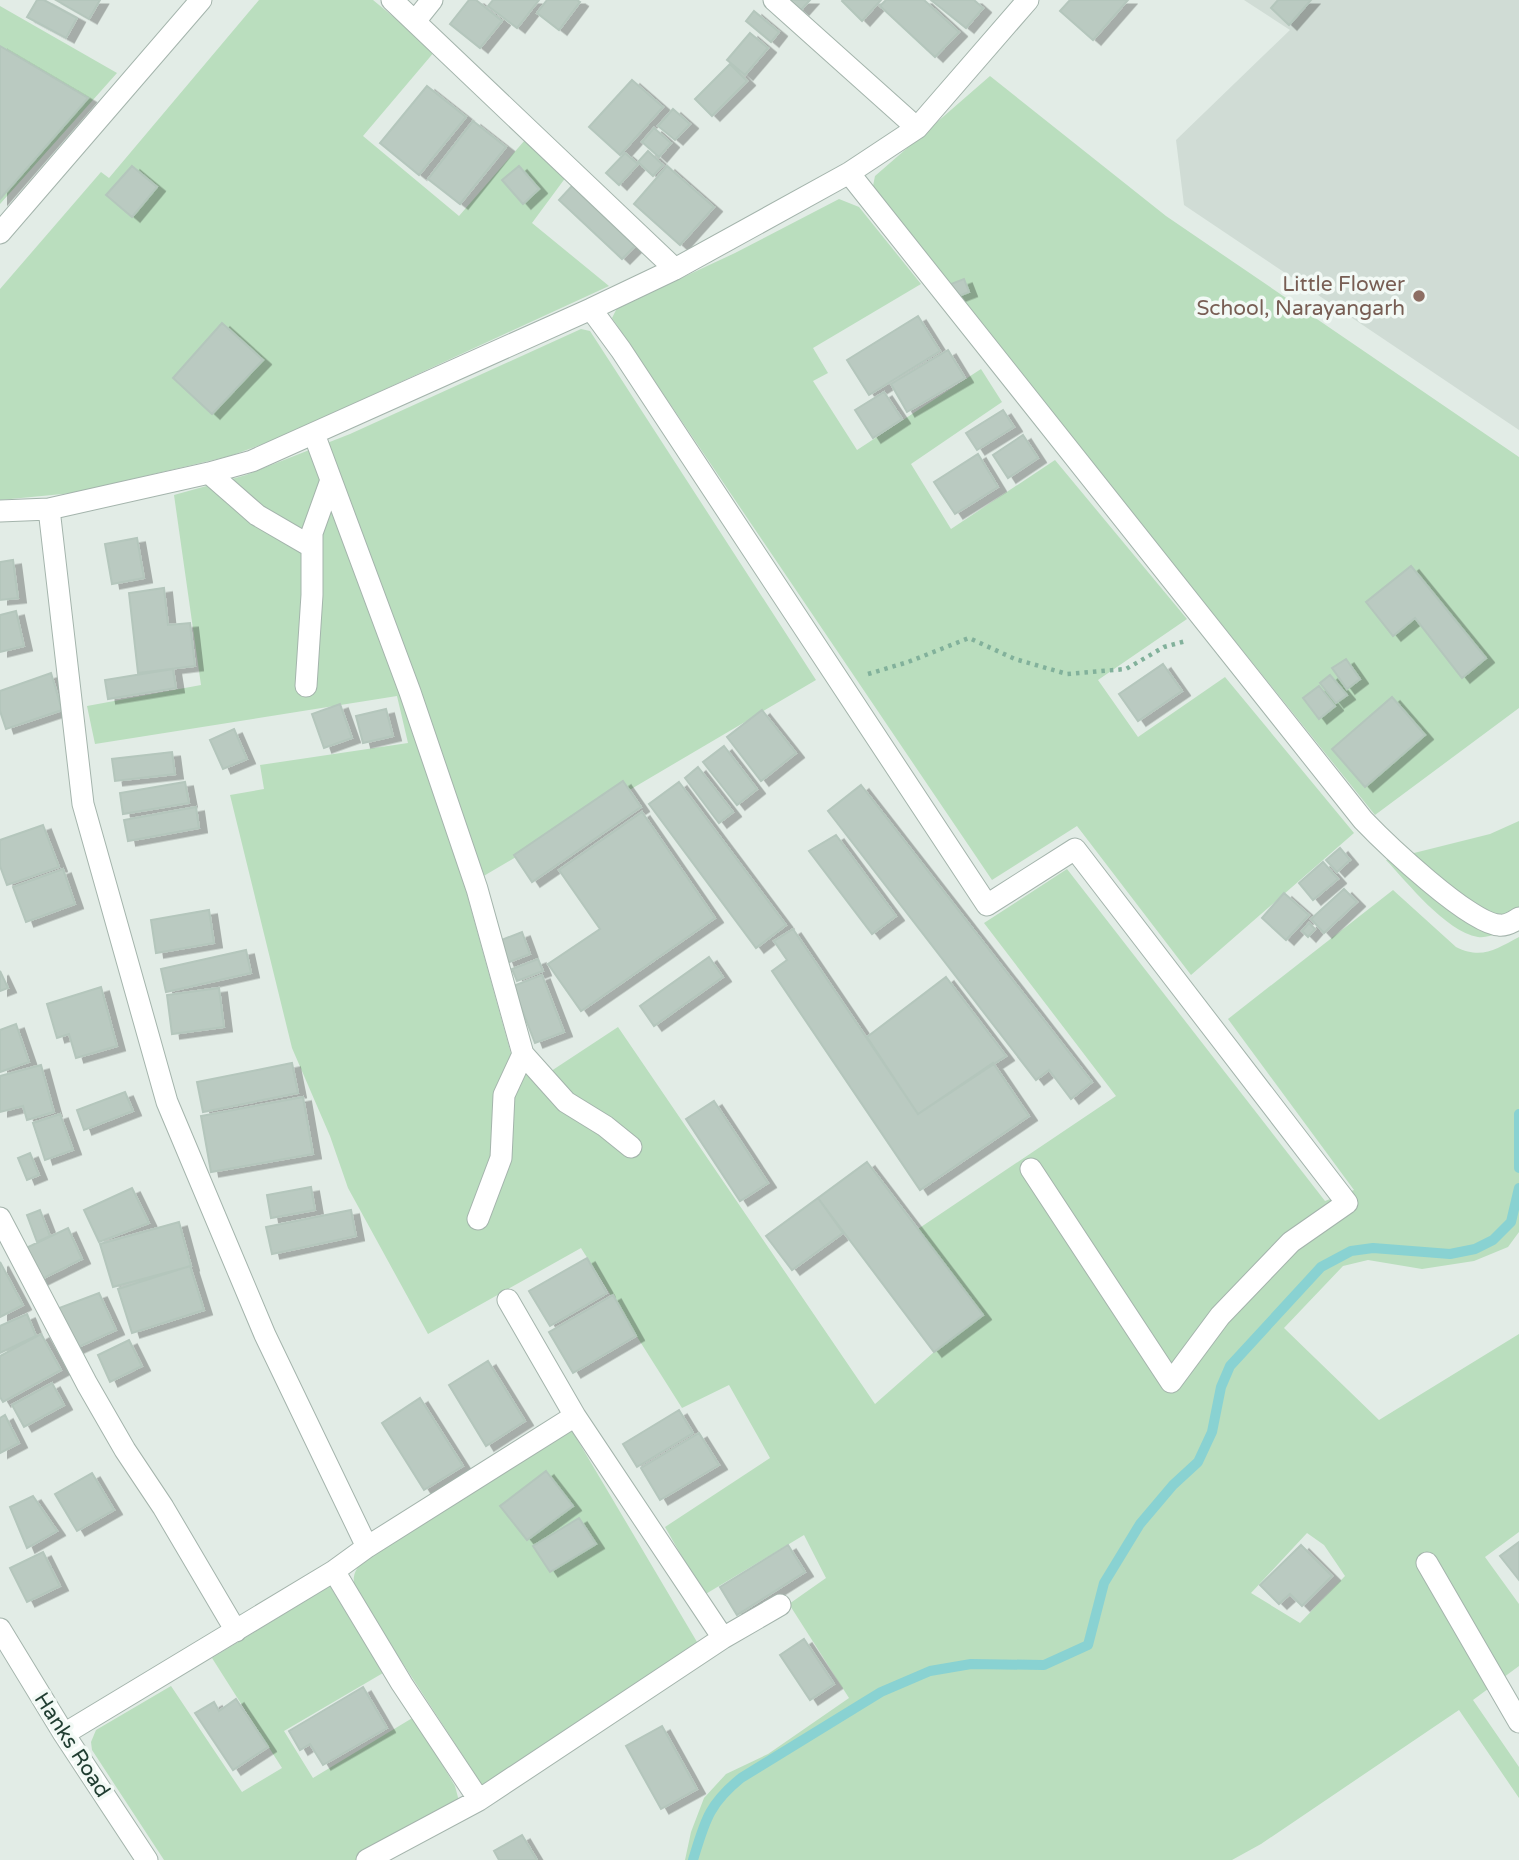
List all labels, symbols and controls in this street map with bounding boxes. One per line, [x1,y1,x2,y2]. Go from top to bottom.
place label: Little Flower School, Narayangarh [1196,272,1405,321]
marker: Little Flower School, Narayangarh [1411,288,1427,304]
street label: Hanks Road [29,1688,115,1802]

